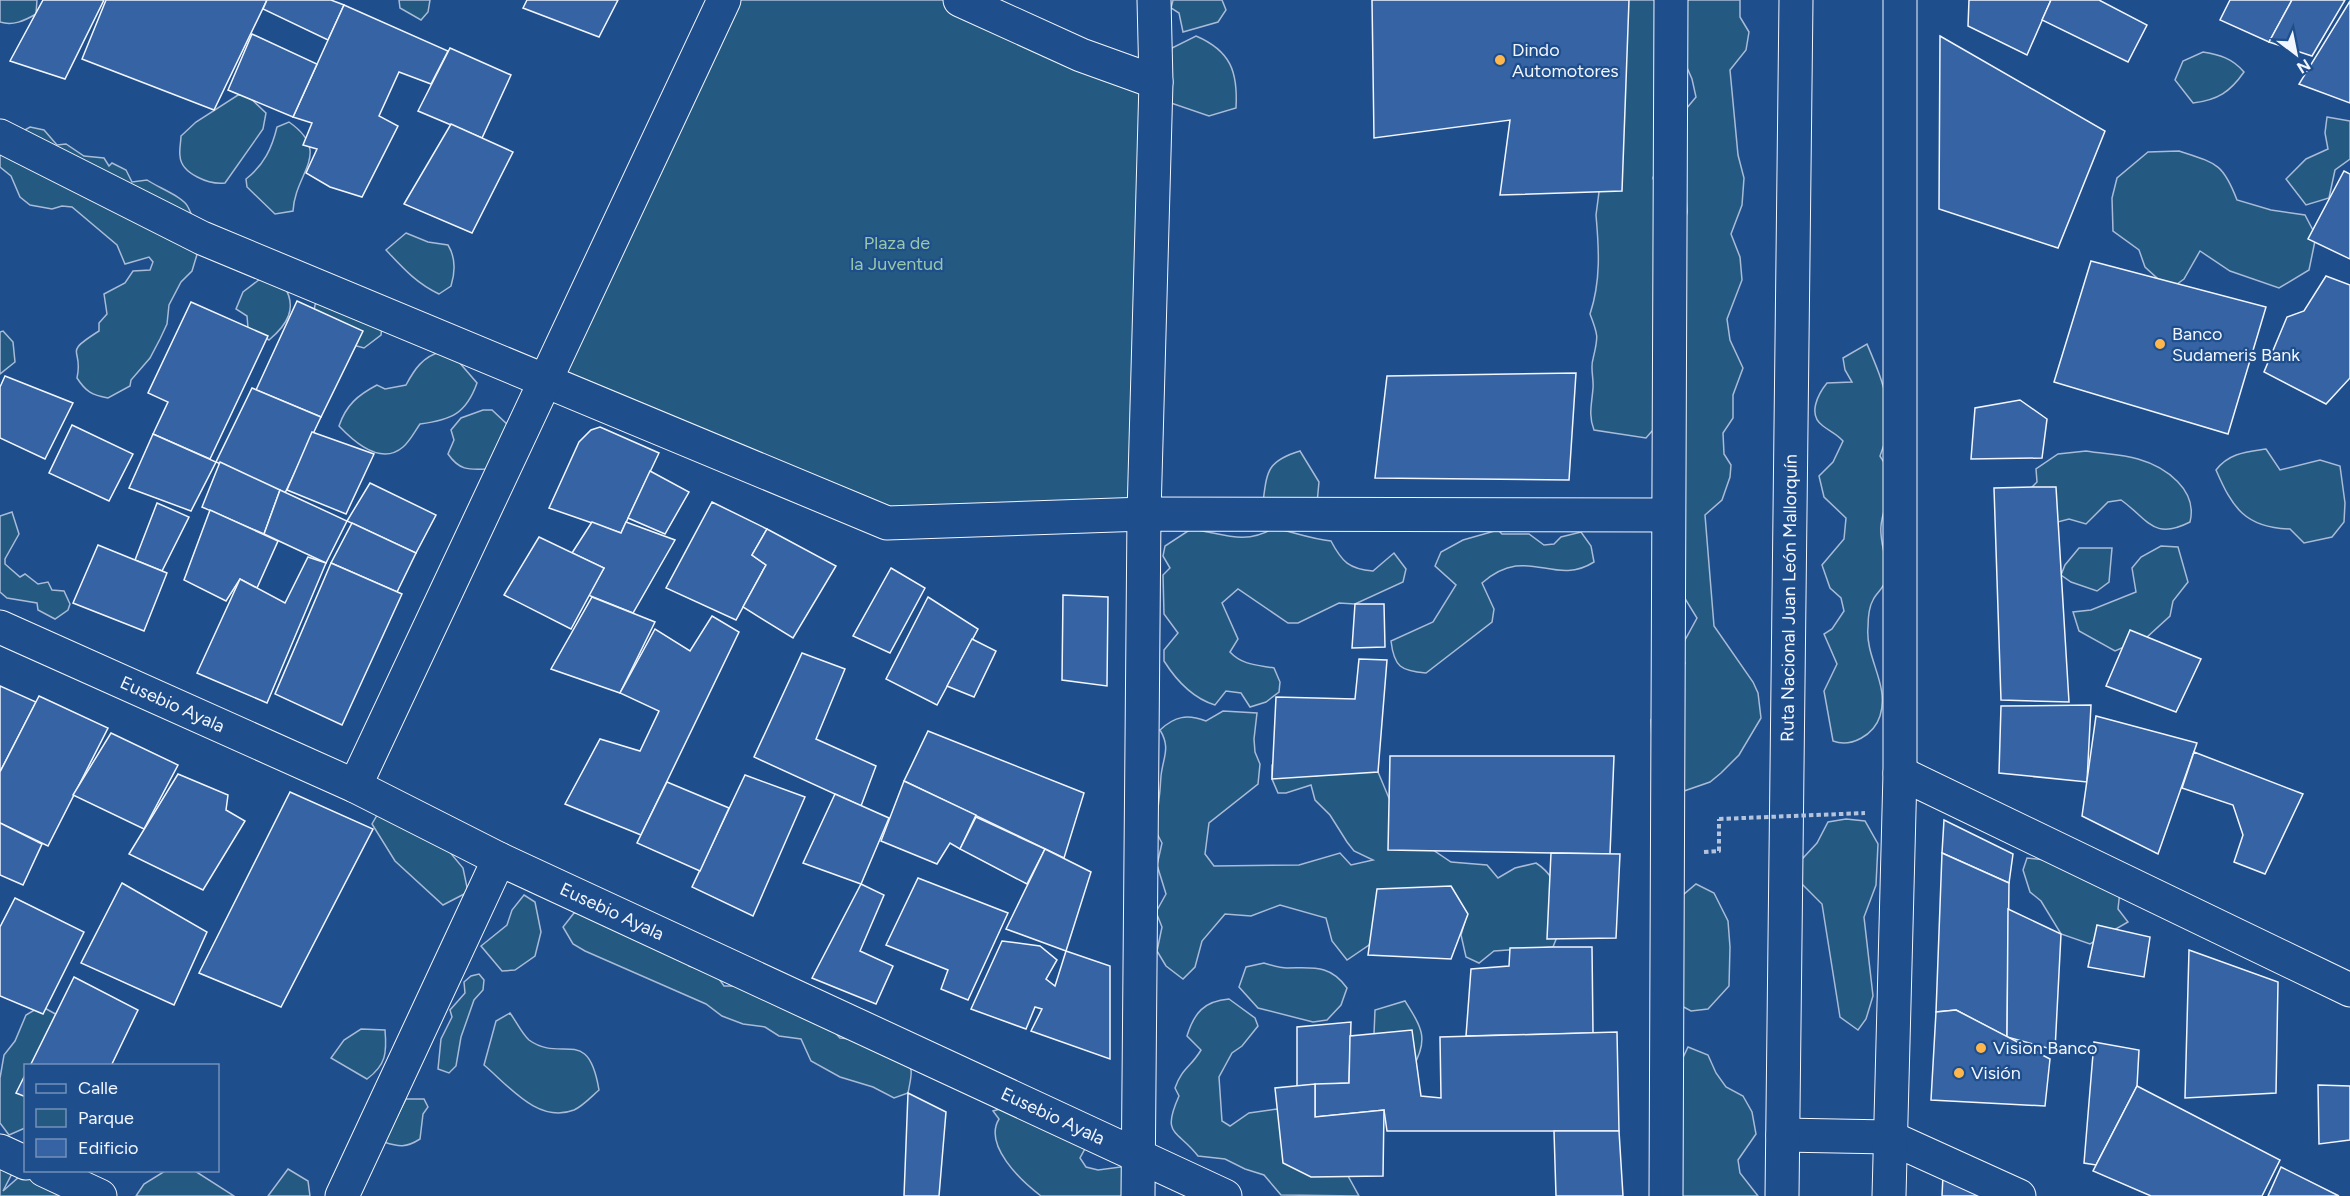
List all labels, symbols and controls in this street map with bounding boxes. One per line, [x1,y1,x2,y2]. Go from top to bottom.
north arrow [2266,24,2326,84]
place label: Dindo Automotores [1512,39,1619,82]
marker: Dindo Automotores [1493,53,1507,67]
text: N [2293,55,2314,78]
park label: Plaza de la Juventud [850,232,944,275]
place label: Banco Sudameris Bank [2172,323,2300,366]
marker: Banco Sudameris Bank [2153,337,2167,351]
street label: Ruta Nacional Juan León Mallorquín [1776,454,1802,742]
street label: Eusebio Ayala [117,671,228,737]
street label: Eusebio Ayala [556,878,667,945]
place label: Vision Banco [1993,1037,2098,1059]
marker: Vision Banco [1974,1041,1988,1055]
place label: Visión [1971,1062,2021,1084]
legend [24,1064,219,1172]
marker: Visión [1952,1066,1966,1080]
text: Calle [78,1077,118,1099]
street label: Eusebio Ayala [997,1082,1108,1150]
text: Parque [78,1107,134,1129]
text: Edificio [78,1137,139,1159]

